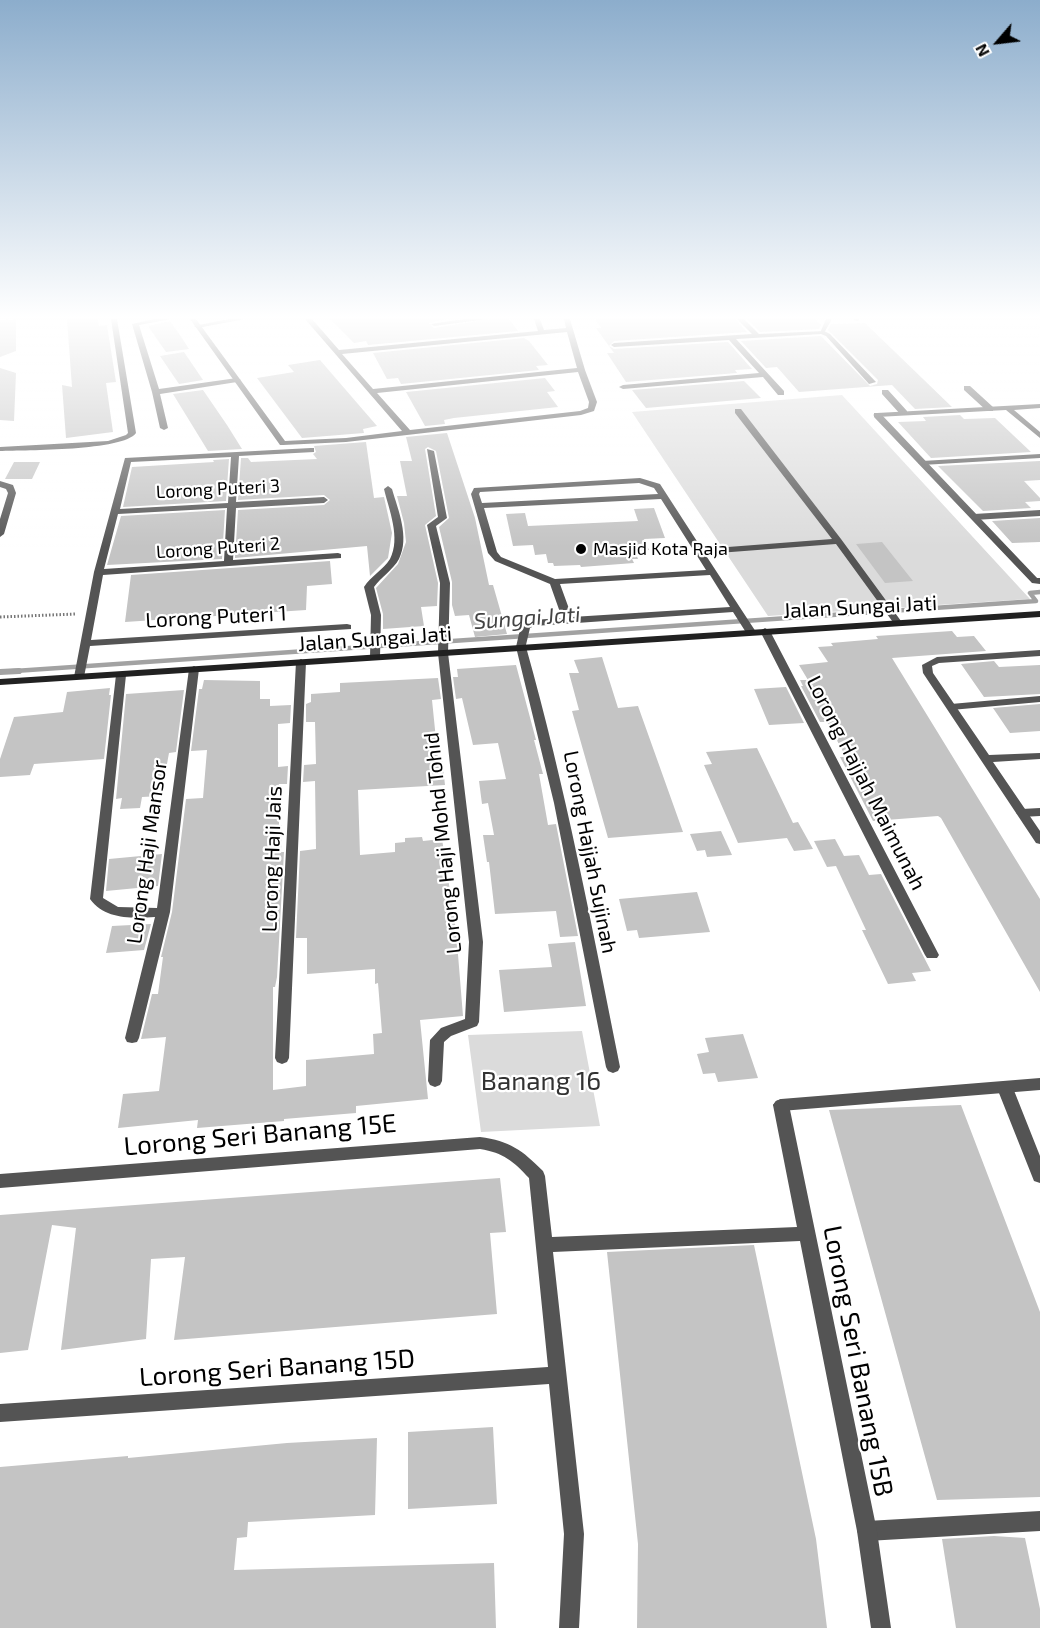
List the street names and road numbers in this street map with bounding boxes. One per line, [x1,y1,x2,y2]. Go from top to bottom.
street label: Lorong Puteri 3 [155,475,281,503]
street label: Lorong Puteri 2 [155,533,281,563]
street label: Jalan Sungai Jati [782,590,938,624]
street label: Lorong Puteri 1 [145,601,287,633]
street label: Jalan Sungai Jati [297,621,453,657]
street label: Lorong Hajjah Maimunah [801,672,931,894]
street label: Lorong Haji Mohd Tohid [419,731,467,955]
street label: Lorong Hajjah Sujinah [558,749,622,955]
street label: Lorong Haji Mansor [122,759,172,945]
street label: Lorong Haji Jais [257,785,287,933]
street label: Lorong Seri Banang 15E [122,1108,398,1162]
street label: Lorong Seri Banang 15B [816,1223,900,1499]
street label: Lorong Seri Banang 15D [138,1343,416,1393]

